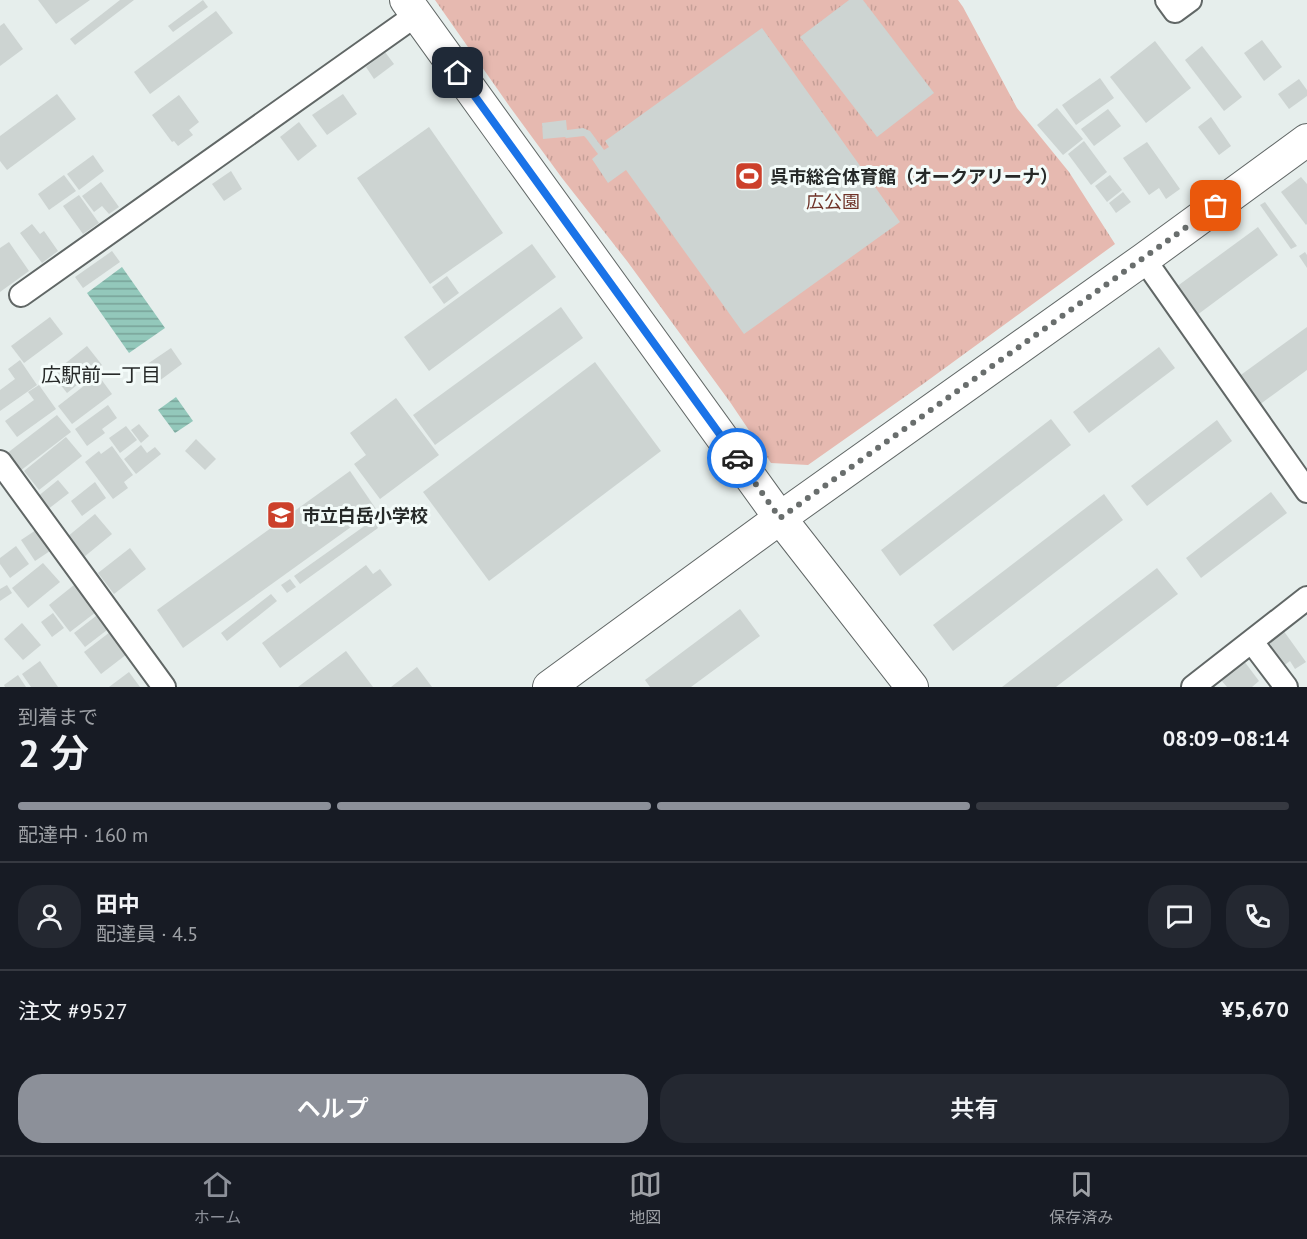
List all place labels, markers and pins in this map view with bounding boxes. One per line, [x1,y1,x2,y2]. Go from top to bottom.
pin [432,47,483,98]
sports icon: 呉市総合体育館（オークアリーナ） [733,160,765,192]
place label: 呉市総合体育館（オークアリーナ） [770,165,1058,188]
pin [1190,180,1241,231]
school or university icon: 市立白岳小学校 [265,499,297,531]
place label: 市立白岳小学校 [302,504,428,527]

